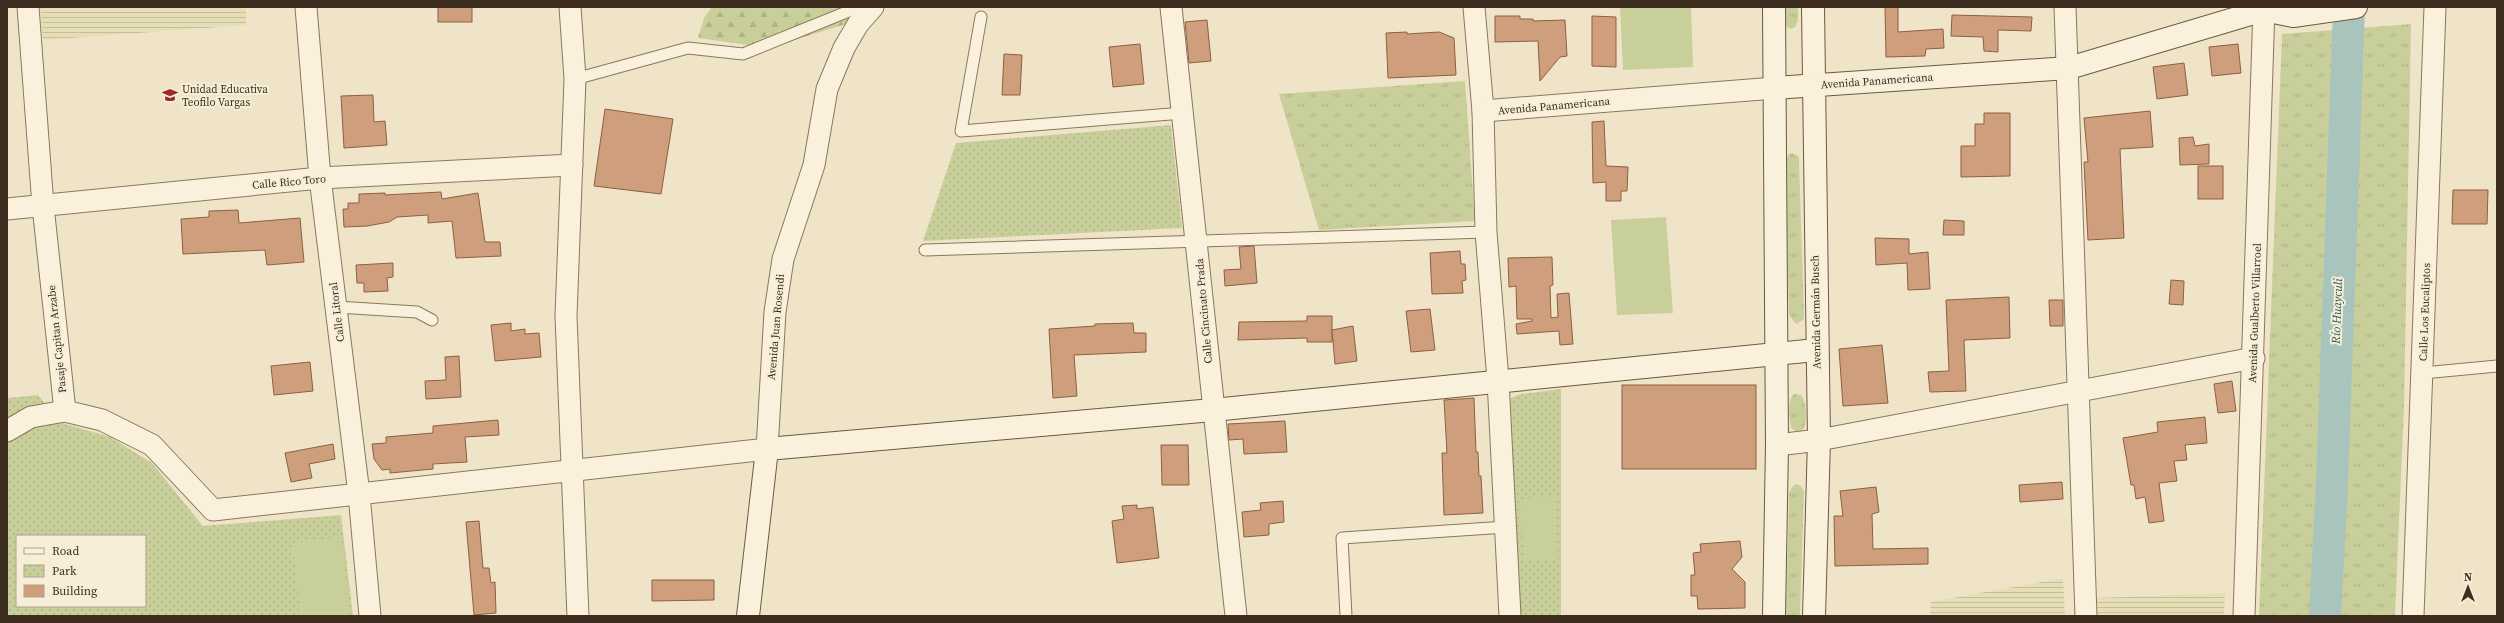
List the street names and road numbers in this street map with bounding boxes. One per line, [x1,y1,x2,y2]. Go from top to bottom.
street label: Avenida Panamericana [1820,70,1934,92]
street label: Avenida Panamericana [1497,94,1611,118]
street label: Calle Rico Toro [252,171,326,193]
street label: Avenida Gualberto Villarroel [2245,243,2265,383]
street label: Avenida Germán Busch [1807,254,1824,369]
street label: Calle Cincinato Prada [1192,257,1216,364]
street label: Calle Los Eucaliptos [2416,262,2434,361]
street label: Avenida Juan Rosendi [764,273,788,381]
street label: Calle Litoral [326,281,348,343]
street label: Pasaje Capitan Arzabe [44,284,70,394]

